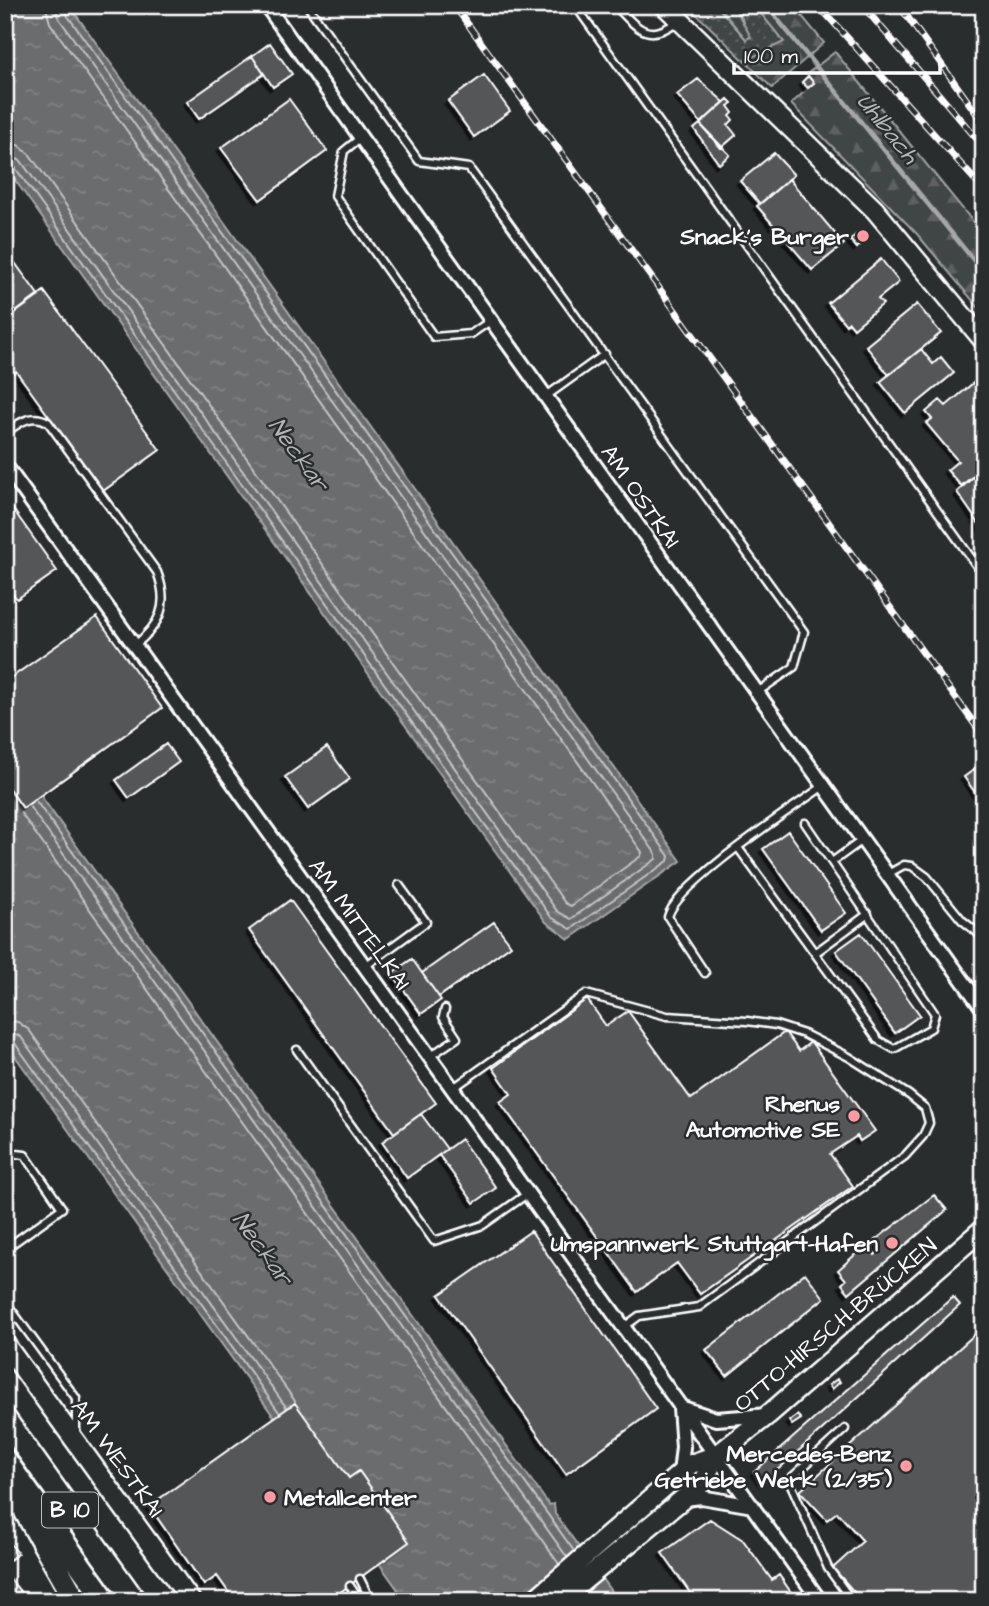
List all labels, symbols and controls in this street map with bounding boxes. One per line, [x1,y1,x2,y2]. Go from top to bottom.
scale bar [734,32,940,76]
text: 100 m [744,42,799,71]
water label: Uhlbach [848,86,927,172]
place label: Snack's Burger [679,221,849,254]
marker: Snack's Burger [855,228,871,244]
water label: Neckar [260,411,338,501]
street label: AM OSTKAI [593,438,688,555]
street label: AM MITTELKAI [300,852,418,997]
place label: Rhenus Automotive SE [686,1088,840,1146]
marker: Rhenus Automotive SE [846,1108,862,1124]
water label: Neckar [224,1205,302,1295]
place label: Umspannwerk Stuttgart-Hafen [551,1228,878,1261]
street label: OTTO-HIRSCH-BRÜCKEN [727,1230,944,1419]
marker: Umspannwerk Stuttgart-Hafen [884,1235,900,1251]
street label: AM WESTKAI [63,1393,171,1524]
place label: Mercedes-Benz Getriebe Werk (2/35) [654,1438,893,1496]
marker: Mercedes-Benz Getriebe Werk (2/35) [898,1458,914,1474]
place label: Metallcenter [284,1482,417,1514]
marker: Metallcenter [262,1489,278,1505]
road number: B 10 [42,1492,98,1528]

